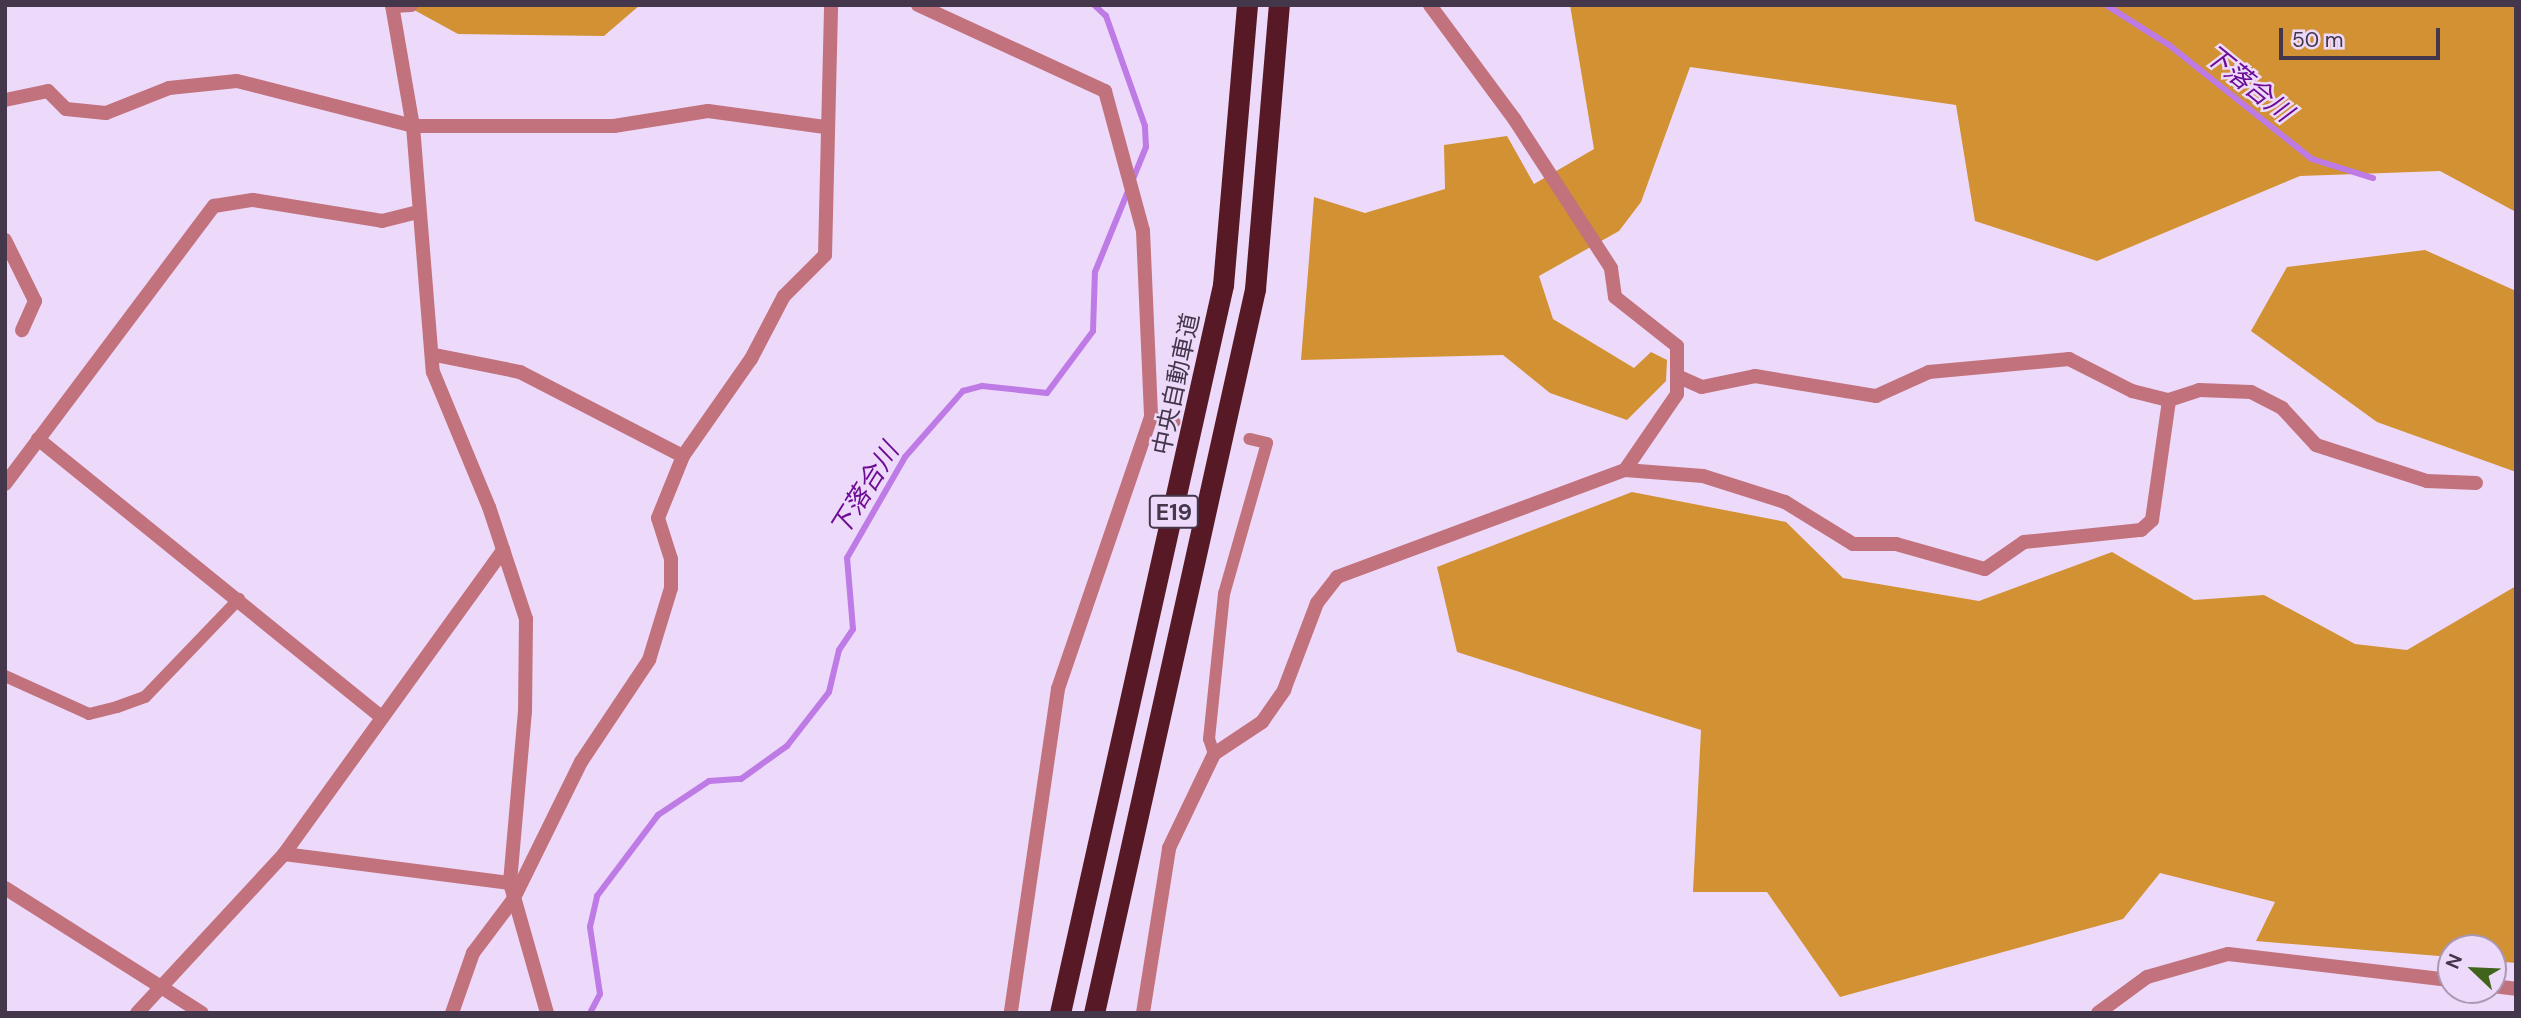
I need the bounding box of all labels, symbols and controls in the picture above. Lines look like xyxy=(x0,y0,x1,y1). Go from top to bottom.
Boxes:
scale bar xyxy=(2283,14,2444,58)
text: 50 m xyxy=(2292,26,2343,54)
water label: 下落合川 xyxy=(2198,39,2298,129)
street label: 中央自動車道 xyxy=(1147,311,1205,457)
water label: 下落合川 xyxy=(824,438,906,542)
road number: E19 xyxy=(1148,492,1200,532)
north arrow xyxy=(2437,934,2507,1004)
text: N xyxy=(2440,950,2468,973)

